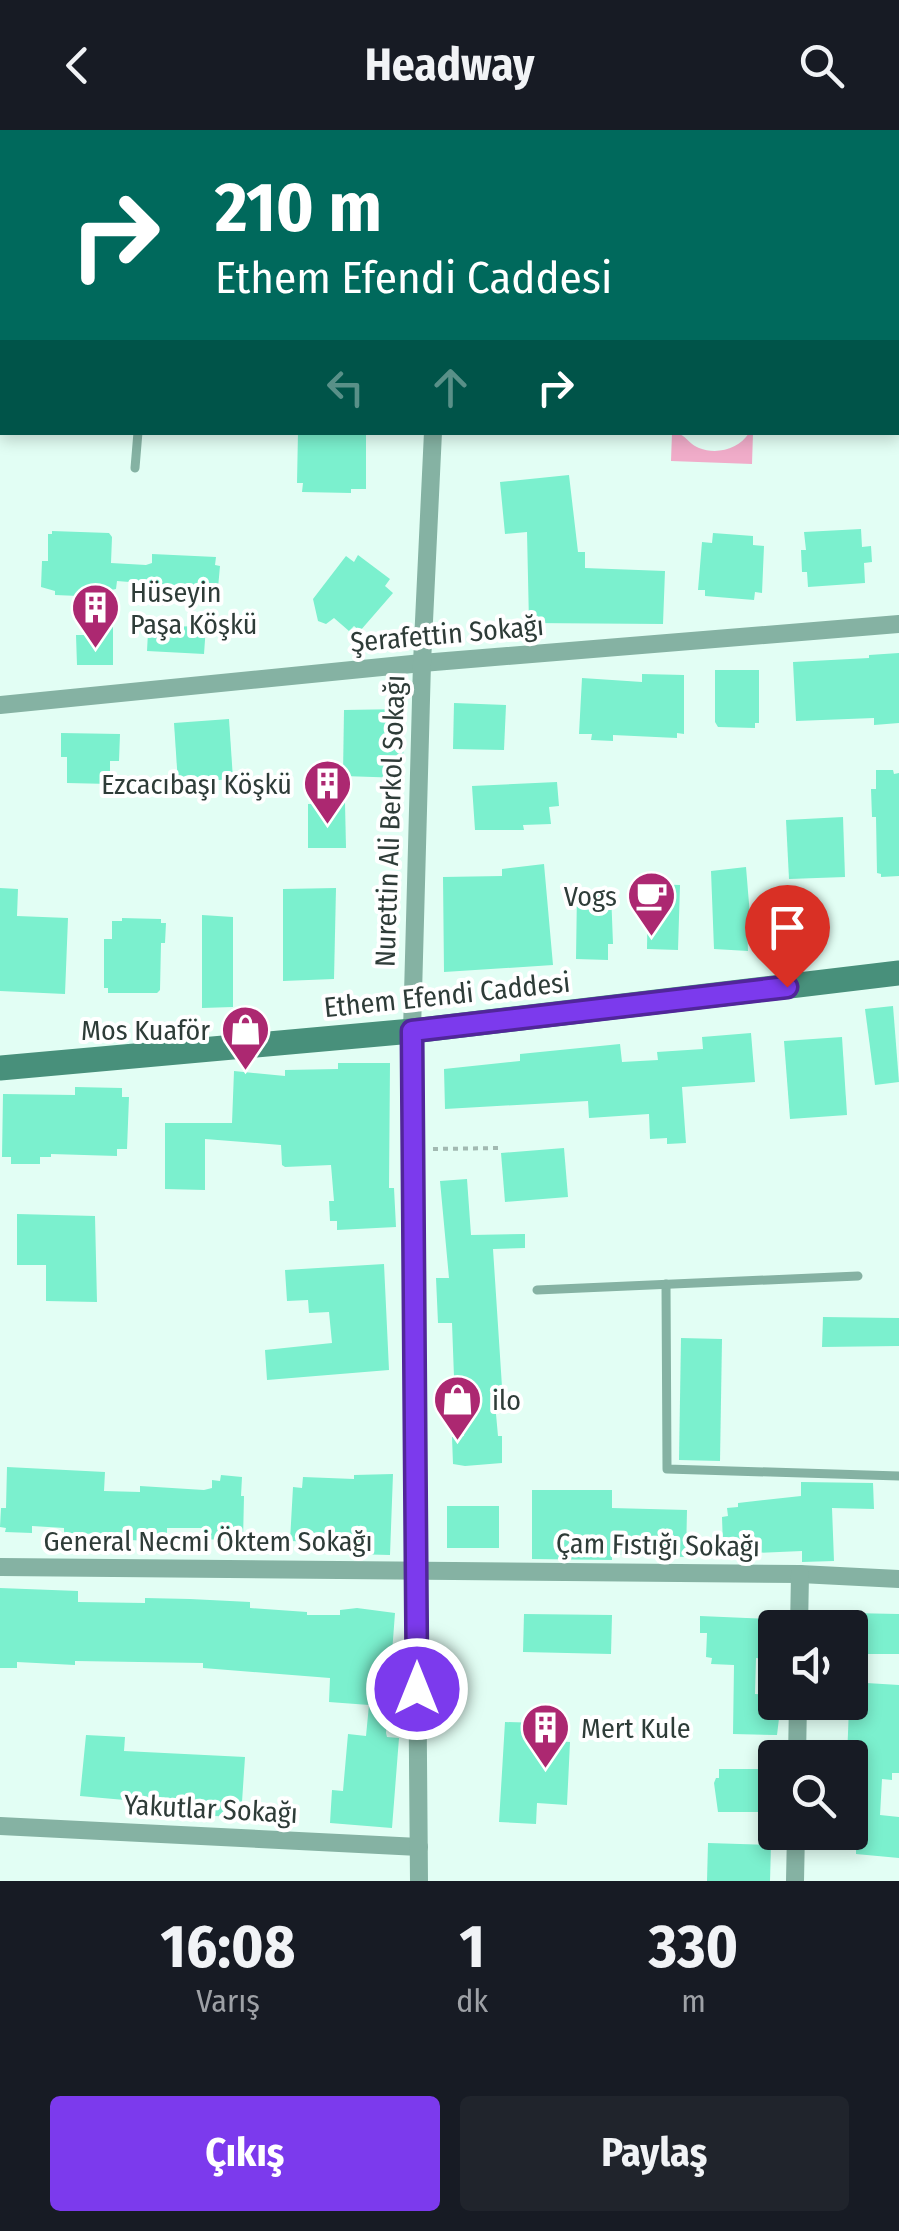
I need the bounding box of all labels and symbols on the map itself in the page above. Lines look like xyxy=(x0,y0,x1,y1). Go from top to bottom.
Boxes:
place label: Hüseyin Paşa Köşkü xyxy=(130,576,257,641)
building icon: Hüseyin Paşa Köşkü xyxy=(69,582,121,650)
street label: Şerafettin Sokağı xyxy=(349,609,545,659)
street label: Nurettin Ali Berkol Sokağı xyxy=(368,674,412,968)
building icon: Ezcacıbaşı Köşkü xyxy=(301,758,353,826)
place label: Ezcacıbaşı Köşkü xyxy=(101,768,292,801)
cafe icon: Vogs xyxy=(626,870,678,938)
place label: Vogs xyxy=(564,880,617,913)
pin xyxy=(745,885,830,988)
street label: Ethem Efendi Caddesi xyxy=(322,966,572,1024)
shop icon: Mos Kuaför xyxy=(219,1004,271,1072)
place label: Mos Kuaför xyxy=(81,1014,210,1047)
shop icon: ilo xyxy=(431,1374,483,1442)
place label: ilo xyxy=(492,1384,521,1417)
street label: General Necmi Öktem Sokağı xyxy=(44,1525,372,1558)
street label: Çam Fıstığı Sokağı xyxy=(556,1527,760,1563)
position arrow xyxy=(365,1637,469,1741)
building icon: Mert Kule xyxy=(520,1702,572,1770)
place label: Mert Kule xyxy=(581,1712,691,1745)
street label: Yakutlar Sokağı xyxy=(123,1788,299,1830)

